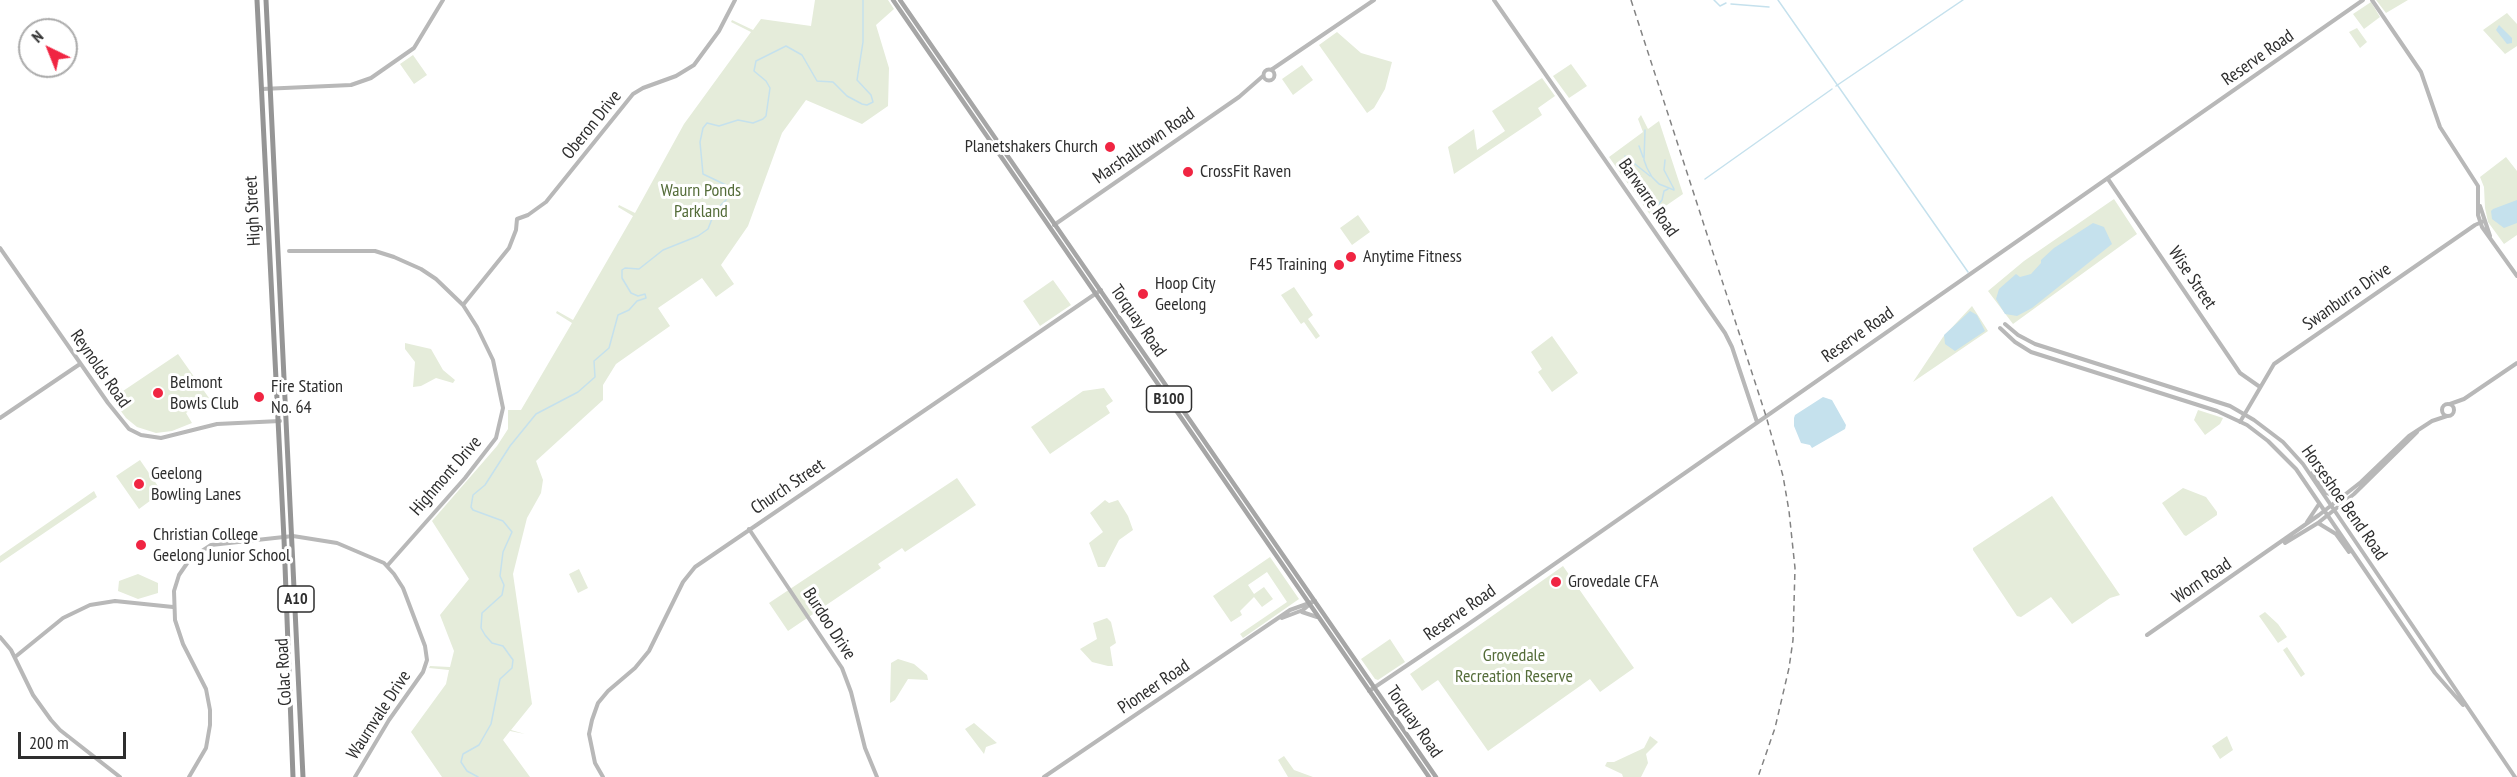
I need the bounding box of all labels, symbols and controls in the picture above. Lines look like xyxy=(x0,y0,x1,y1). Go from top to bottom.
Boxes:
north arrow xyxy=(18,18,78,78)
street label: Reserve Road xyxy=(2218,25,2298,91)
text: N xyxy=(27,26,47,47)
street label: Oberon Drive xyxy=(558,86,626,164)
street label: Marshalltown Road xyxy=(1089,103,1199,189)
place label: Planetshakers Church xyxy=(965,136,1098,158)
marker: Planetshakers Church xyxy=(1103,140,1117,154)
street label: Barwarre Road xyxy=(1613,155,1683,241)
place label: CrossFit Raven xyxy=(1200,161,1291,183)
marker: CrossFit Raven xyxy=(1181,165,1195,179)
street label: High Street xyxy=(240,175,266,247)
park label: Waurn Ponds Parkland xyxy=(661,180,741,222)
street label: Wise Street xyxy=(2163,243,2221,313)
place label: Anytime Fitness xyxy=(1363,246,1462,268)
marker: Anytime Fitness xyxy=(1344,250,1358,264)
place label: F45 Training xyxy=(1250,254,1327,276)
marker: F45 Training xyxy=(1332,258,1346,272)
street label: Swanburra Drive xyxy=(2299,259,2395,335)
place label: Hoop City Geelong xyxy=(1155,273,1216,316)
street label: Torquay Road xyxy=(1105,281,1171,361)
marker: Hoop City Geelong xyxy=(1136,287,1150,301)
street label: Reserve Road xyxy=(1818,302,1898,368)
street label: Reynolds Road xyxy=(65,326,135,412)
place label: Belmont Bowls Club xyxy=(170,372,239,415)
place label: Fire Station No. 64 xyxy=(271,376,343,418)
marker: Belmont Bowls Club xyxy=(151,386,165,400)
road number: B100 xyxy=(1146,386,1192,412)
marker: Fire Station No. 64 xyxy=(252,390,266,404)
street label: Highmont Drive xyxy=(406,432,486,520)
street label: Horseshoe Bend Road xyxy=(2296,441,2392,565)
street label: Church Street xyxy=(747,454,829,520)
place label: Geelong Bowling Lanes xyxy=(151,463,241,506)
marker: Geelong Bowling Lanes xyxy=(132,477,146,491)
place label: Christian College Geelong Junior School xyxy=(153,524,290,566)
marker: Christian College Geelong Junior School xyxy=(134,538,148,552)
street label: Worn Road xyxy=(2168,553,2236,609)
place label: Grovedale CFA xyxy=(1568,571,1658,593)
marker: Grovedale CFA xyxy=(1549,575,1563,589)
street label: Reserve Road xyxy=(1420,580,1500,646)
street label: Burdoo Drive xyxy=(798,584,860,664)
road number: A10 xyxy=(278,586,314,612)
street label: Colac Road xyxy=(271,638,297,706)
park label: Grovedale Recreation Reserve xyxy=(1455,645,1573,688)
street label: Pioneer Road xyxy=(1114,655,1194,719)
street label: Waurnvale Drive xyxy=(342,666,416,764)
street label: Torquay Road xyxy=(1381,682,1447,762)
scale bar xyxy=(21,720,129,758)
text: 200 m xyxy=(29,731,69,754)

